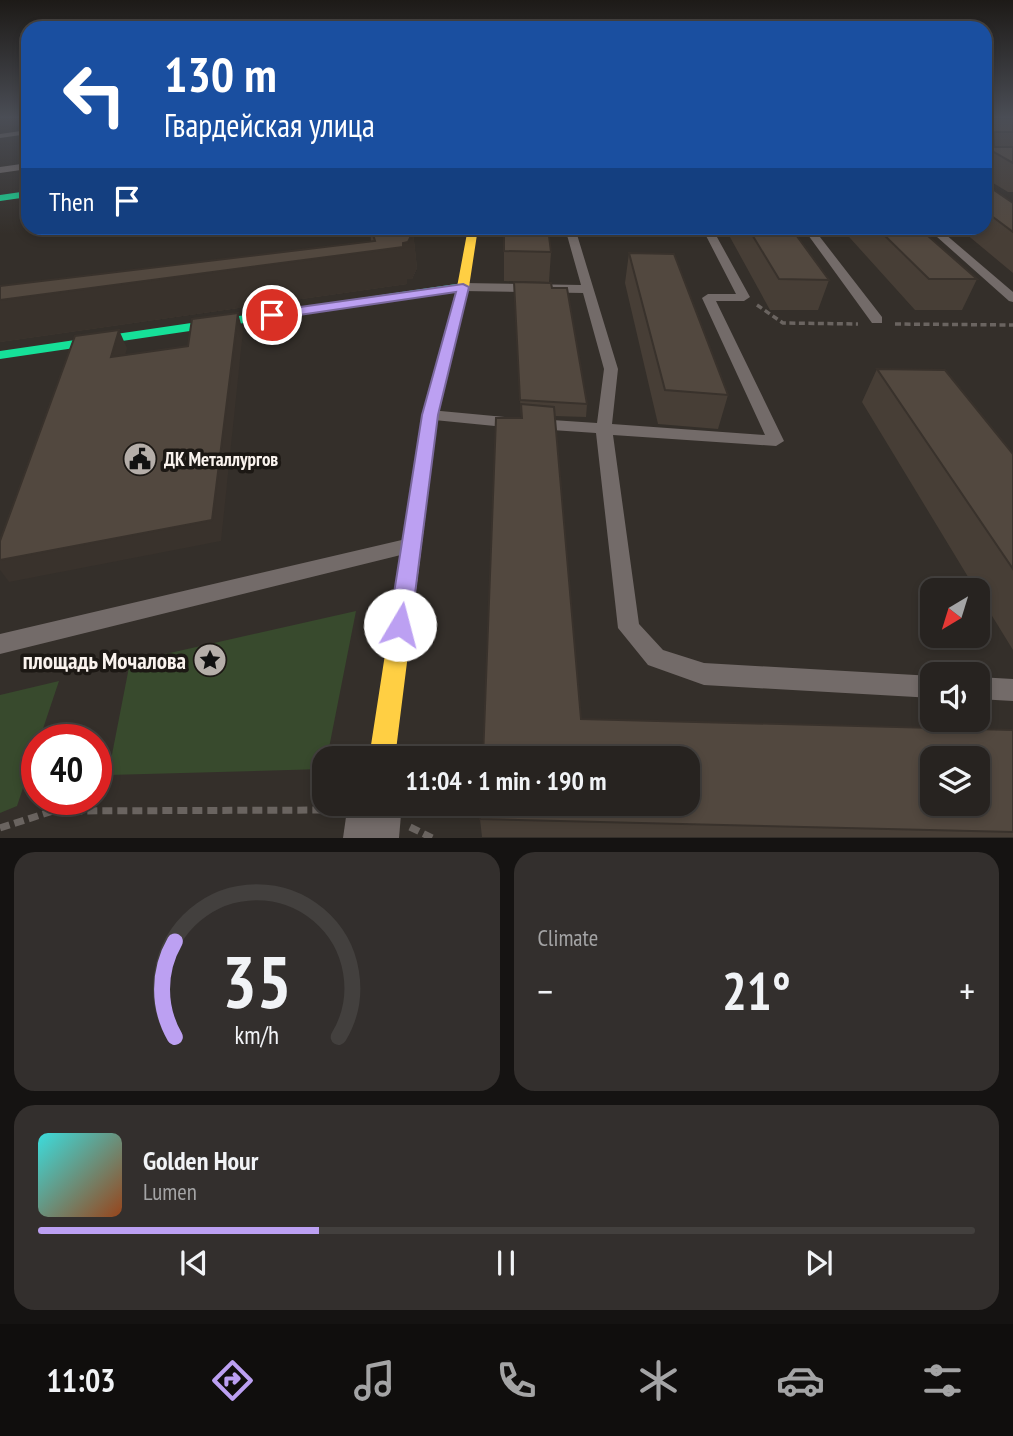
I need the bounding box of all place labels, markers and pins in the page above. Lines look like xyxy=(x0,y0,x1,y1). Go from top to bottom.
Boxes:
pin xyxy=(242,285,302,345)
public building icon: ДК Металлургов xyxy=(121,440,159,478)
place label: ДК Металлургов xyxy=(164,447,278,471)
place icon: площадь Мочалова xyxy=(191,641,229,679)
place label: площадь Мочалова xyxy=(23,646,186,675)

